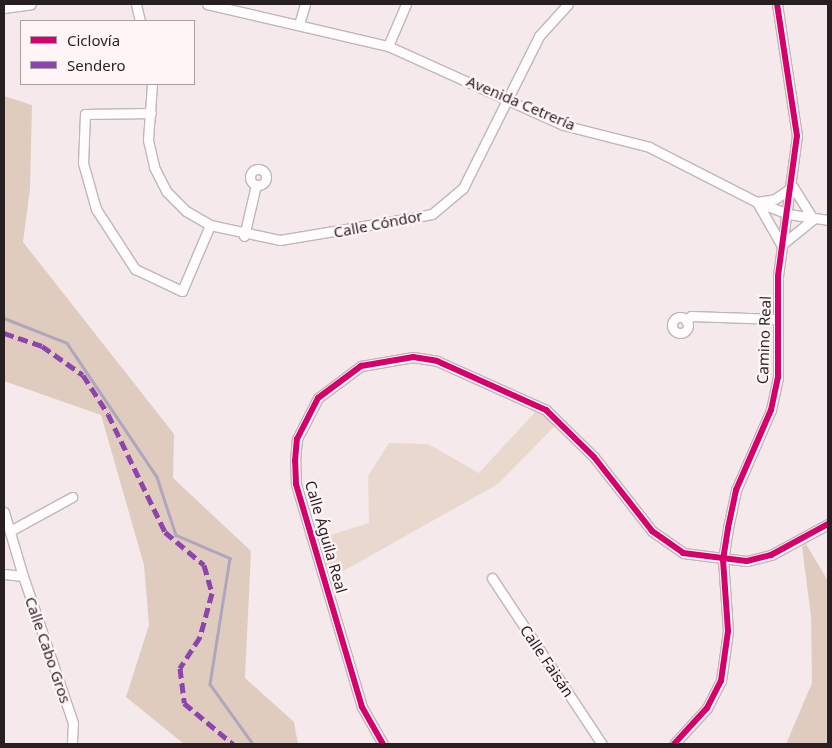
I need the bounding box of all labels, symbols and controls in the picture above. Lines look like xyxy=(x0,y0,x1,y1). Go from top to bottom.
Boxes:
legend xyxy=(20,20,195,85)
text: Ciclovía xyxy=(67,30,120,50)
text: Sendero xyxy=(67,55,126,75)
street label: Avenida Cetrería xyxy=(464,72,578,134)
street label: Calle Cóndor xyxy=(332,207,424,241)
street label: Camino Real xyxy=(753,296,775,384)
street label: Calle Águila Real xyxy=(301,479,351,595)
street label: Calle Cabo Gros xyxy=(21,595,75,705)
street label: Calle Faisán xyxy=(516,622,578,700)

